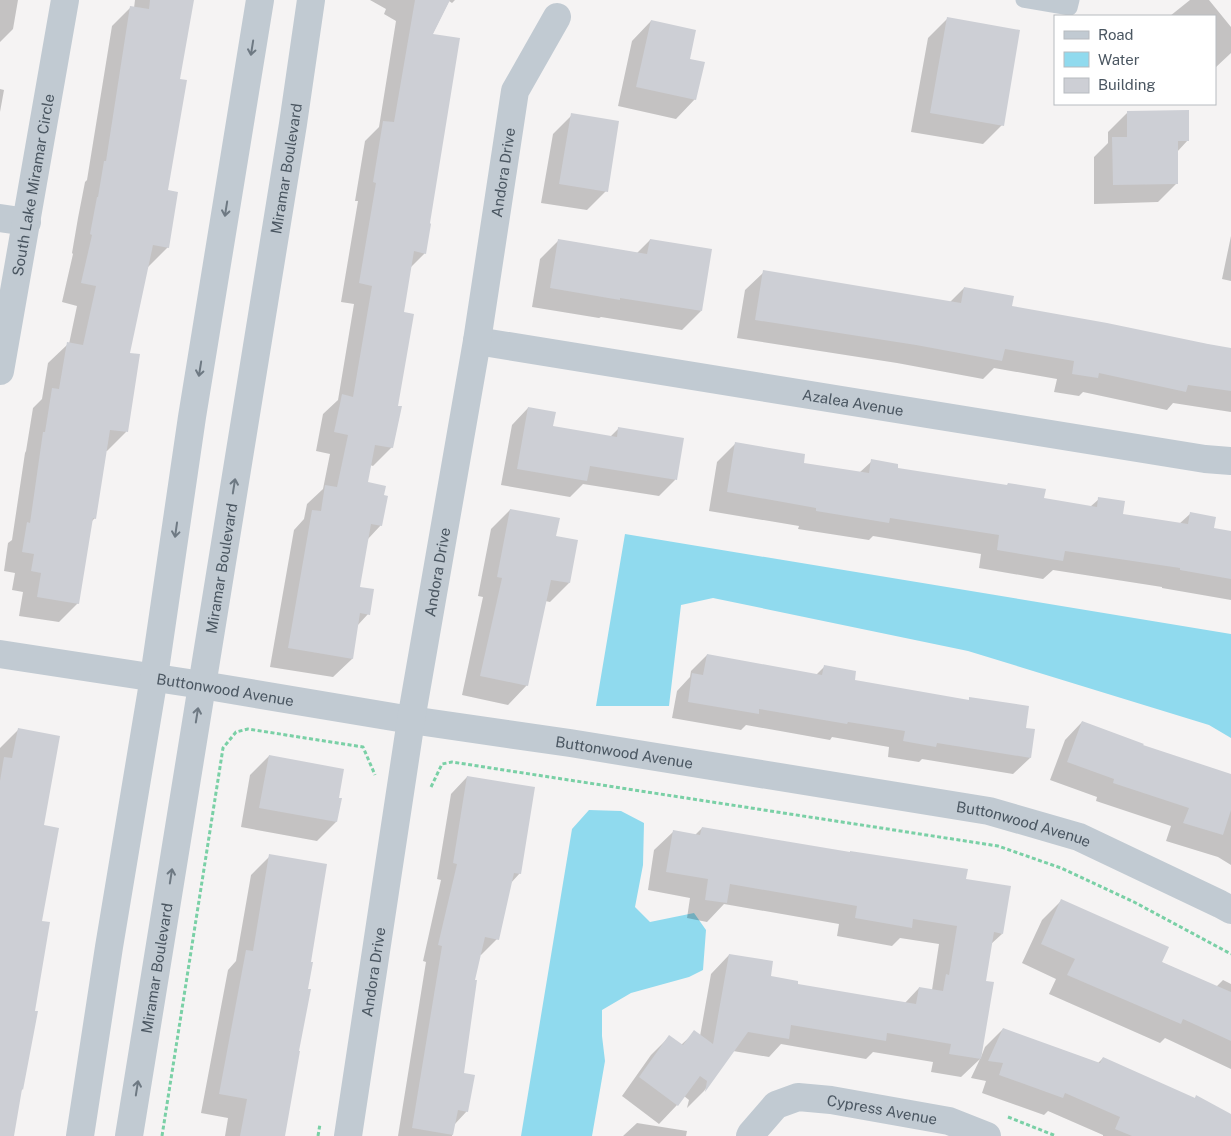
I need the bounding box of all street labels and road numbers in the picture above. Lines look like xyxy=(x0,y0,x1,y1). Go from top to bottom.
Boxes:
street label: South Lake Miramar Circle xyxy=(8,92,57,277)
street label: Miramar Boulevard xyxy=(267,102,304,235)
street label: Andora Drive xyxy=(487,127,518,218)
street label: Azalea Avenue xyxy=(801,385,905,419)
street label: Miramar Boulevard xyxy=(202,502,240,635)
street label: Andora Drive xyxy=(421,526,453,618)
street label: Buttonwood Avenue xyxy=(155,670,295,709)
street label: Buttonwood Avenue xyxy=(554,733,694,771)
street label: Buttonwood Avenue xyxy=(955,797,1094,850)
street label: Miramar Boulevard xyxy=(137,902,175,1035)
street label: Andora Drive xyxy=(358,926,388,1018)
street label: Cypress Avenue xyxy=(826,1091,939,1127)

